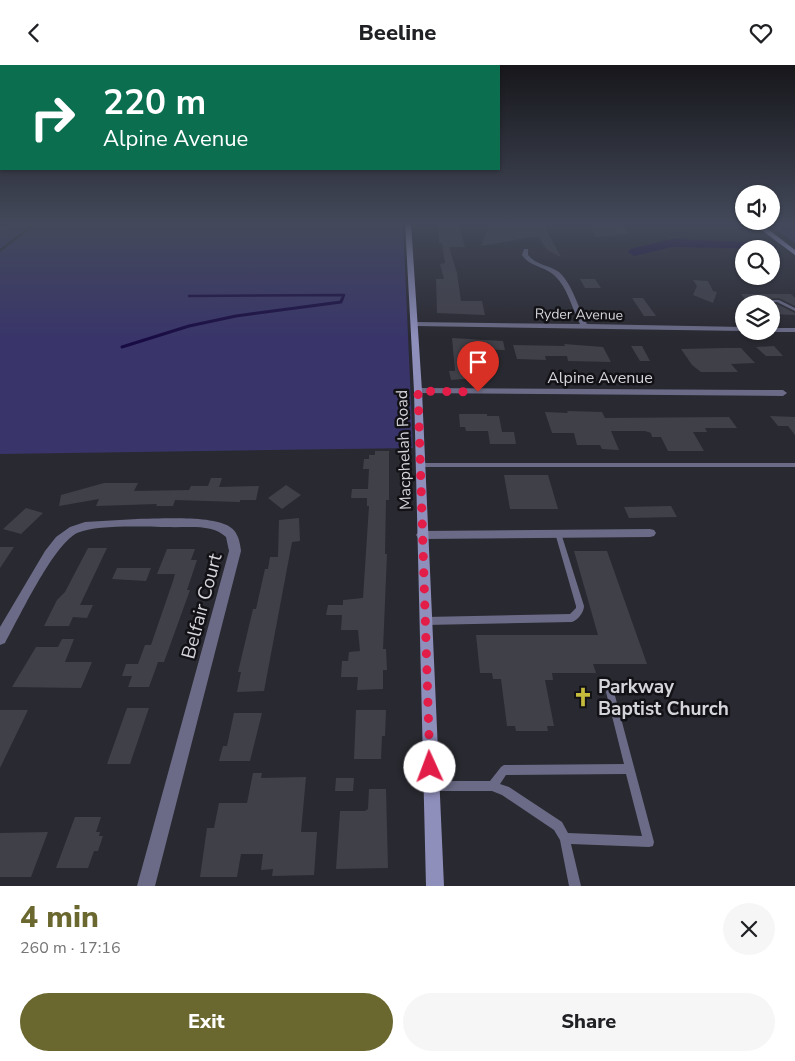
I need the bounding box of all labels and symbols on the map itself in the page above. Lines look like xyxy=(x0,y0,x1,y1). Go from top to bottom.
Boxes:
street label: Ryder Avenue xyxy=(535,304,623,325)
pin xyxy=(457,341,499,392)
street label: Alpine Avenue xyxy=(547,367,653,389)
street label: Macphelah Road xyxy=(391,390,417,510)
street label: Belfair Court xyxy=(175,550,229,662)
place label: Parkway Baptist Church xyxy=(598,674,729,722)
church icon: Parkway Baptist Church xyxy=(572,686,594,708)
position arrow xyxy=(403,740,455,792)

